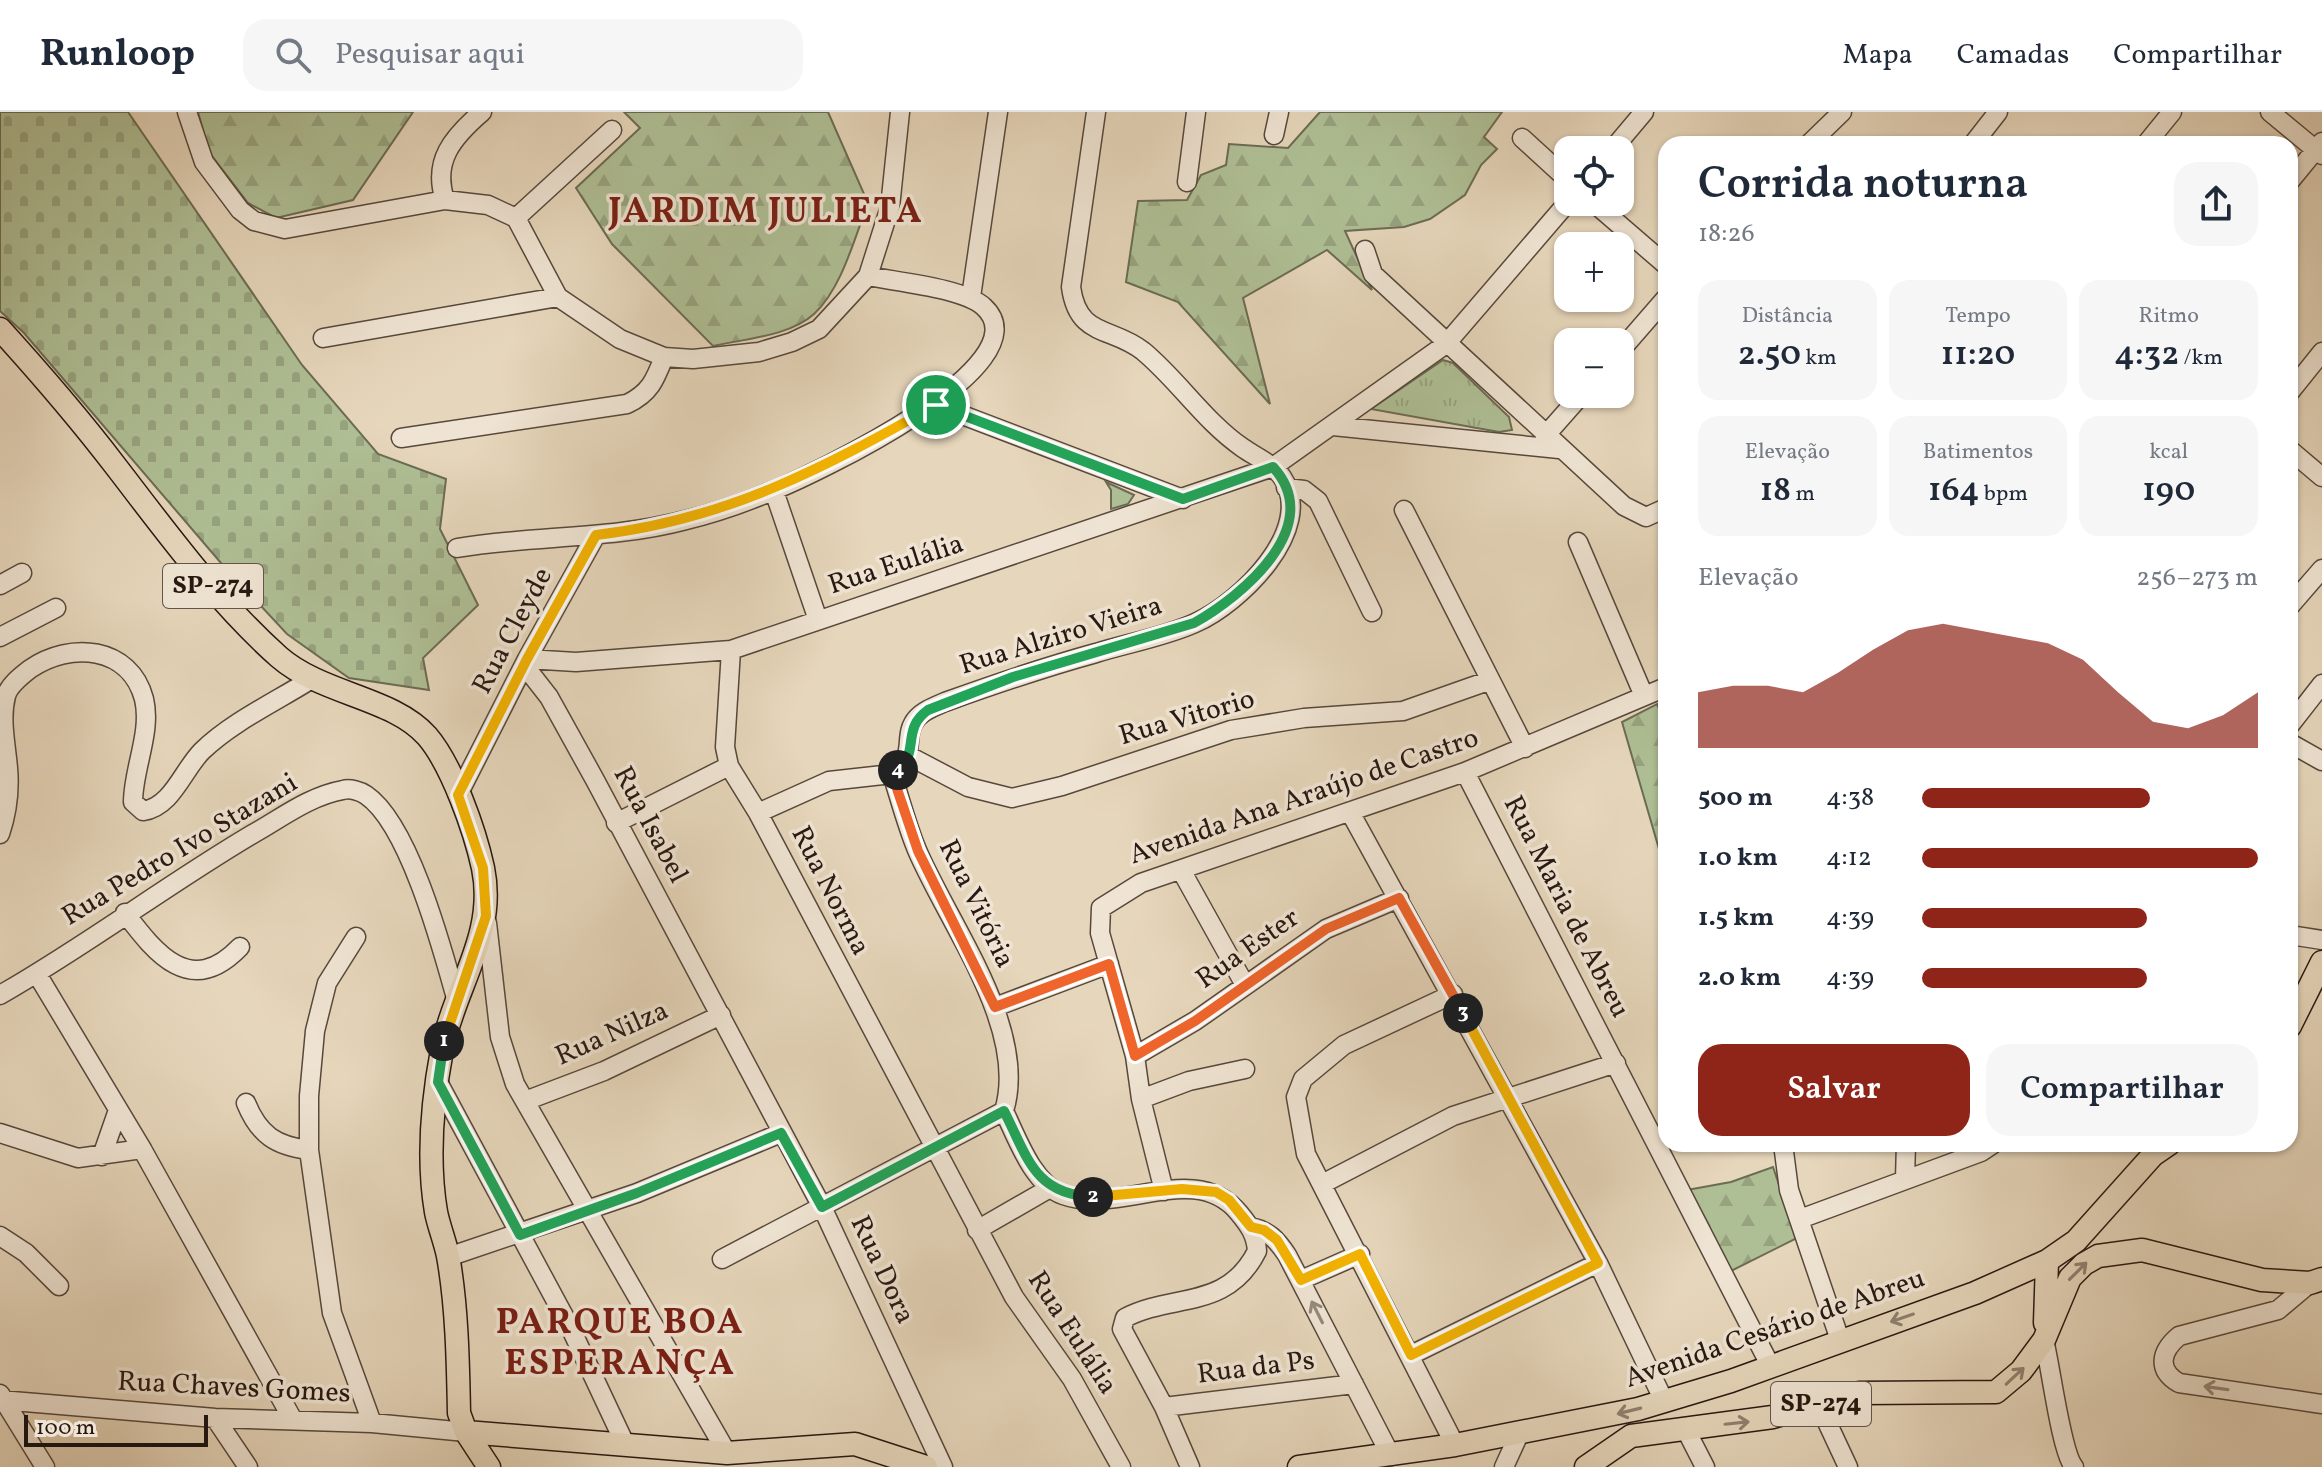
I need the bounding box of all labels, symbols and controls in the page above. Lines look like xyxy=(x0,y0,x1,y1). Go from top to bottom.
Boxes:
search box xyxy=(243,19,803,91)
text: Runloop xyxy=(40,29,195,82)
icon: search xyxy=(271,33,315,77)
text: Pesquisar aqui xyxy=(335,34,525,76)
text: Mapa xyxy=(1843,36,1913,75)
text: Camadas xyxy=(1957,36,2069,75)
text: Compartilhar xyxy=(2113,36,2282,75)
map controls xyxy=(1554,136,1634,408)
button: locate xyxy=(1554,136,1634,216)
text: Corrida noturna xyxy=(1698,155,2028,216)
button: share xyxy=(2174,162,2258,246)
district label: JARDIM JULIETA xyxy=(607,188,924,238)
text: 18:26 xyxy=(1698,216,1755,252)
button: + xyxy=(1554,232,1634,312)
text: Distância xyxy=(1742,301,1833,332)
text: Tempo xyxy=(1945,301,2011,332)
text: Ritmo xyxy=(2138,301,2199,332)
button: − xyxy=(1554,328,1634,408)
text: 2.50 xyxy=(1738,332,1801,379)
text: 11:20 xyxy=(1941,332,2015,379)
text: 4:32 xyxy=(2114,332,2179,379)
text: km xyxy=(1801,343,1837,374)
text: /km xyxy=(2179,343,2223,374)
pin xyxy=(902,371,970,439)
icon: arrive xyxy=(914,383,958,427)
text: Elevação xyxy=(1745,437,1830,468)
text: Batimentos xyxy=(1923,437,2033,468)
text: kcal xyxy=(2149,437,2188,468)
text: 18 xyxy=(1760,468,1791,515)
text: 164 xyxy=(1928,468,1979,515)
text: 190 xyxy=(2142,468,2195,515)
text: m xyxy=(1791,479,1815,510)
text: bpm xyxy=(1979,479,2028,510)
street label: Rua Eulália xyxy=(823,525,969,605)
text: Elevação xyxy=(1698,560,1799,596)
text: 256–273 m xyxy=(2136,560,2258,596)
street label: Rua Cleyde xyxy=(463,561,563,701)
road number: SP-274 xyxy=(163,564,263,608)
street label: Rua Alziro Vieira xyxy=(955,587,1167,685)
street label: Rua Vitorio xyxy=(1115,680,1259,756)
street label: Avenida Ana Araújo de Castro xyxy=(1124,719,1484,875)
pin: 4 xyxy=(878,750,918,790)
text: 4 xyxy=(891,754,905,785)
street label: Rua Isabel xyxy=(603,760,697,890)
street label: Rua Pedro Ivo Stazani xyxy=(55,764,305,936)
text: 500 m xyxy=(1698,780,1773,816)
text: 4:38 xyxy=(1826,780,1874,816)
street label: Rua Maria de Abreu xyxy=(1493,789,1639,1025)
street label: Rua Norma xyxy=(781,819,879,963)
street label: Rua Vitória xyxy=(928,833,1024,975)
text: 1.0 km xyxy=(1698,840,1778,876)
text: 4:12 xyxy=(1826,840,1872,876)
street label: Rua Ester xyxy=(1189,899,1308,999)
text: 1.5 km xyxy=(1698,900,1774,936)
text: 4:39 xyxy=(1826,900,1874,936)
text: 2.0 km xyxy=(1698,960,1781,996)
text: 4:39 xyxy=(1826,960,1874,996)
street label: Rua Nilza xyxy=(549,992,675,1076)
pin: 3 xyxy=(1443,993,1483,1033)
text: 3 xyxy=(1457,997,1469,1028)
pin: 1 xyxy=(424,1021,464,1061)
text: 1 xyxy=(440,1025,448,1056)
button: Salvar xyxy=(1698,1044,1970,1136)
button: Compartilhar xyxy=(1986,1044,2258,1136)
pin: 2 xyxy=(1073,1177,1113,1217)
text: 2 xyxy=(1087,1181,1099,1212)
street label: Rua Dora xyxy=(840,1209,924,1331)
street label: Avenida Cesário de Abreu xyxy=(1620,1259,1930,1399)
one-way arrow xyxy=(2068,1262,2087,1281)
street label: Rua Eulália xyxy=(1017,1264,1127,1402)
district label: PARQUE BOA ESPERANÇA xyxy=(496,1299,744,1390)
one-way arrow xyxy=(1309,1300,1324,1324)
one-way arrow xyxy=(1889,1312,1914,1327)
street label: Rua da Ps xyxy=(1195,1341,1317,1395)
street label: Rua Chaves Gomes xyxy=(116,1362,352,1414)
one-way arrow xyxy=(2004,1367,2024,1385)
one-way arrow xyxy=(2204,1380,2229,1395)
road number: SP-274 xyxy=(1771,1382,1871,1426)
one-way arrow xyxy=(1617,1404,1643,1419)
scale bar xyxy=(24,1411,208,1447)
text: 100 m xyxy=(36,1413,95,1444)
one-way arrow xyxy=(1723,1415,1750,1430)

